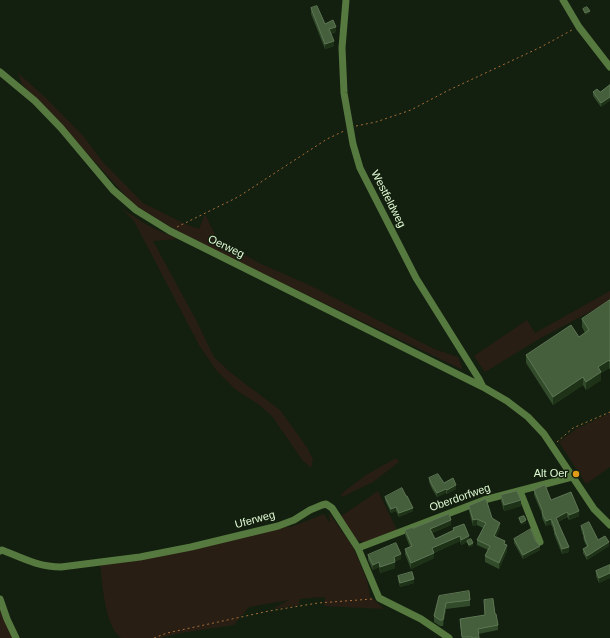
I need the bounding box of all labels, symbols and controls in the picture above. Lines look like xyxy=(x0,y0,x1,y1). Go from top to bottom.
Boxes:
street label: Westfeldweg xyxy=(368,168,408,230)
street label: Oerweg xyxy=(206,233,246,261)
place label: Alt Oer xyxy=(534,467,568,481)
marker: Alt Oer xyxy=(571,469,581,479)
street label: Oberdorfweg xyxy=(428,481,492,515)
street label: Uferweg xyxy=(234,508,276,532)

